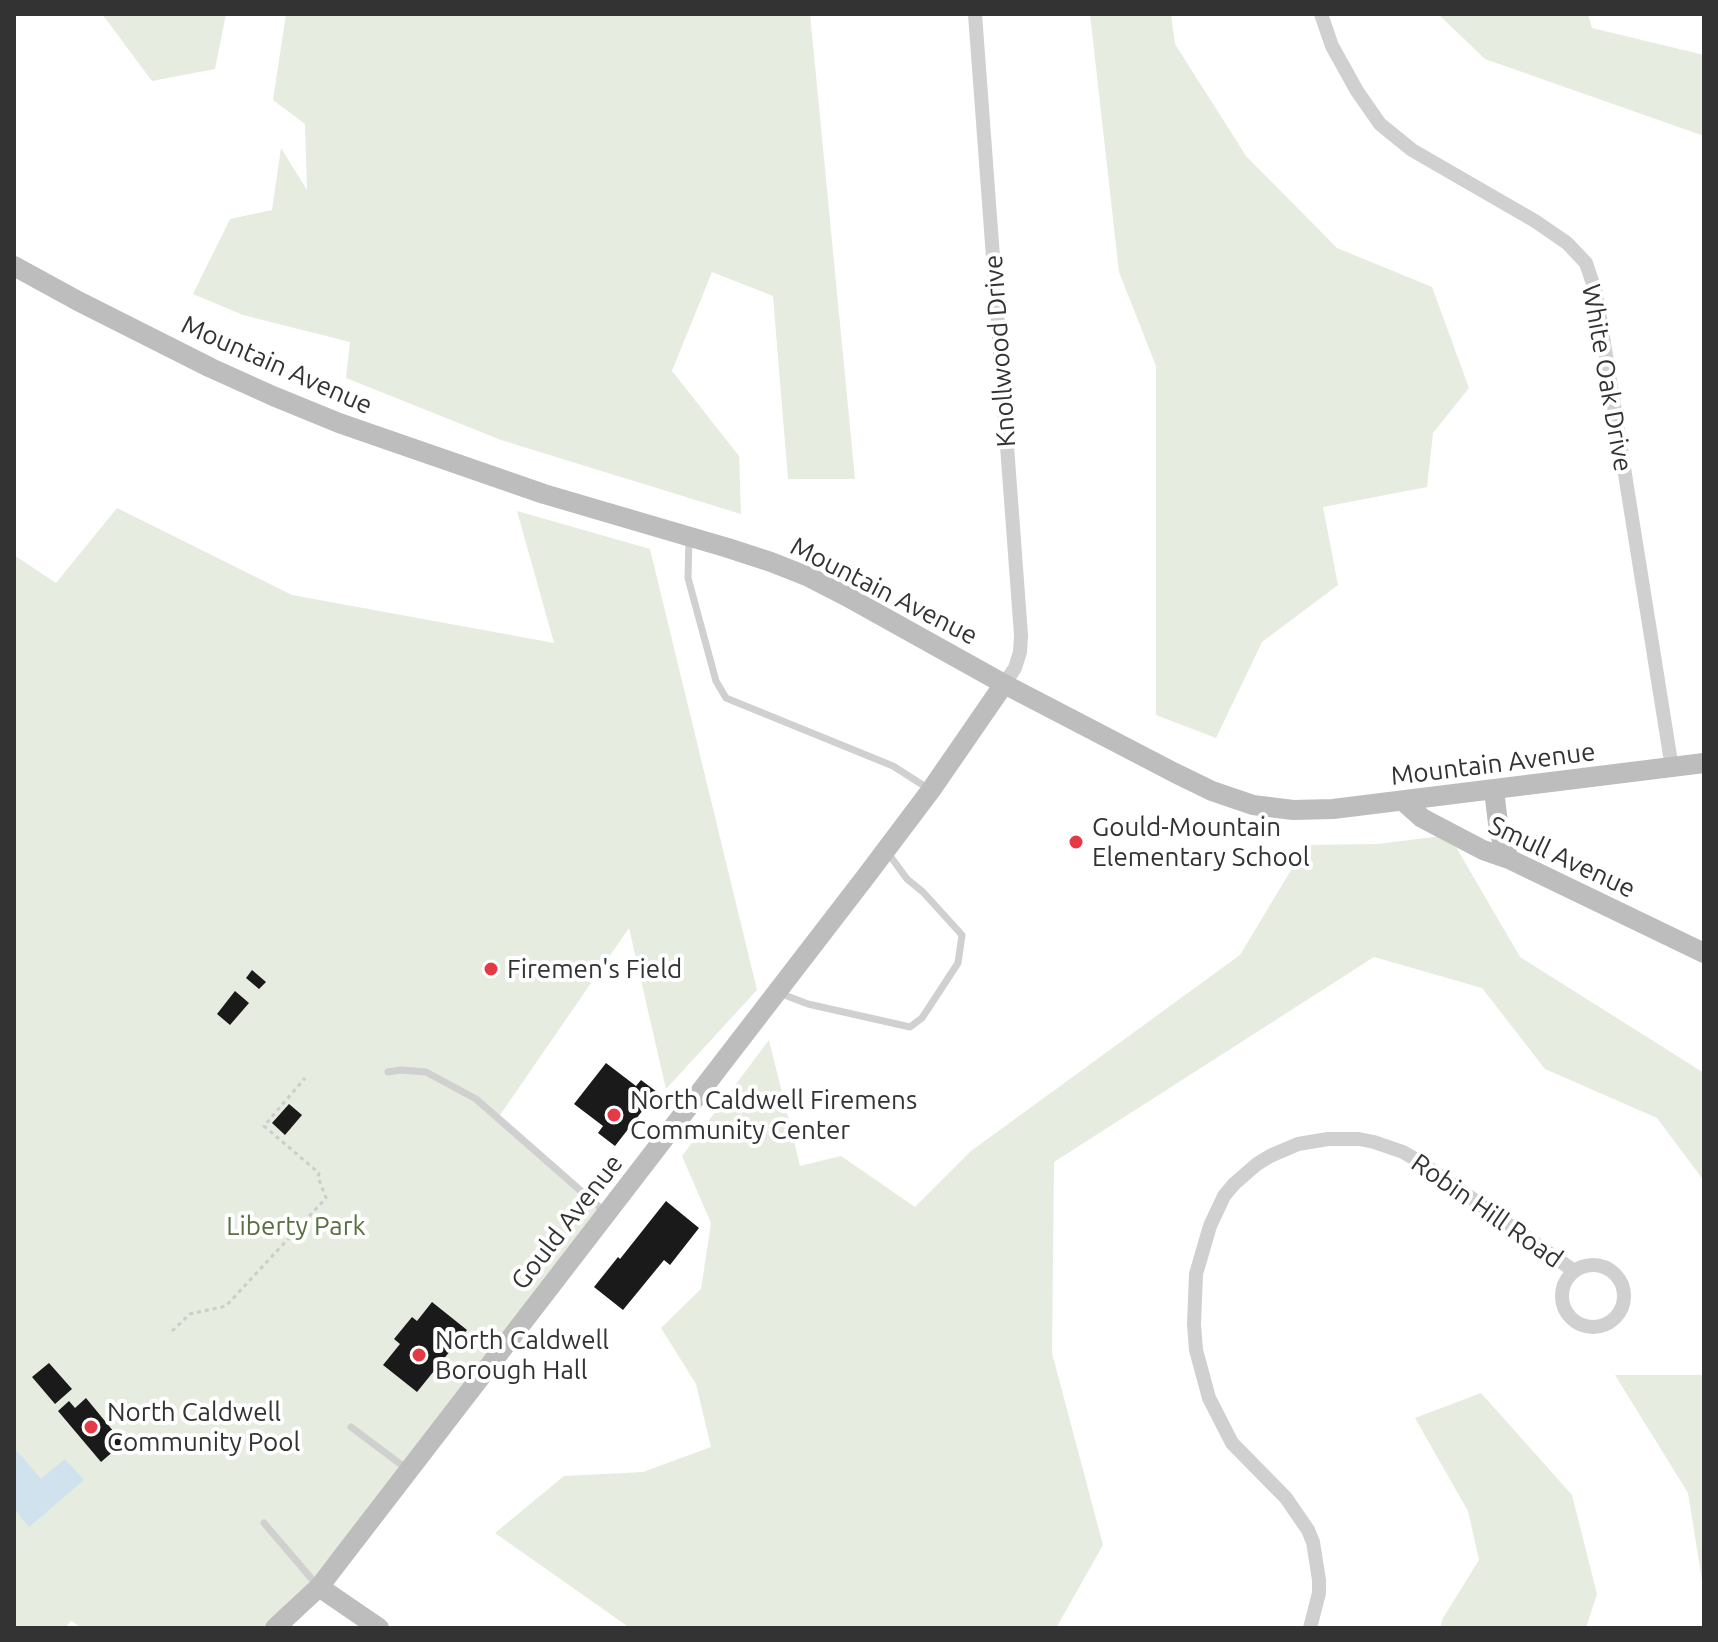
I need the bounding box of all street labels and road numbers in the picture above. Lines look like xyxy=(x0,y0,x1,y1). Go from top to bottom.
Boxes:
street label: Knollwood Drive xyxy=(978,254,1022,448)
street label: White Oak Drive xyxy=(1575,282,1639,474)
street label: Mountain Avenue xyxy=(177,309,377,421)
street label: Mountain Avenue xyxy=(785,530,983,652)
street label: Mountain Avenue xyxy=(1389,736,1597,792)
street label: Smull Avenue xyxy=(1484,809,1640,905)
street label: Robin Hill Road xyxy=(1405,1147,1569,1275)
street label: Gould Avenue xyxy=(505,1148,629,1296)

